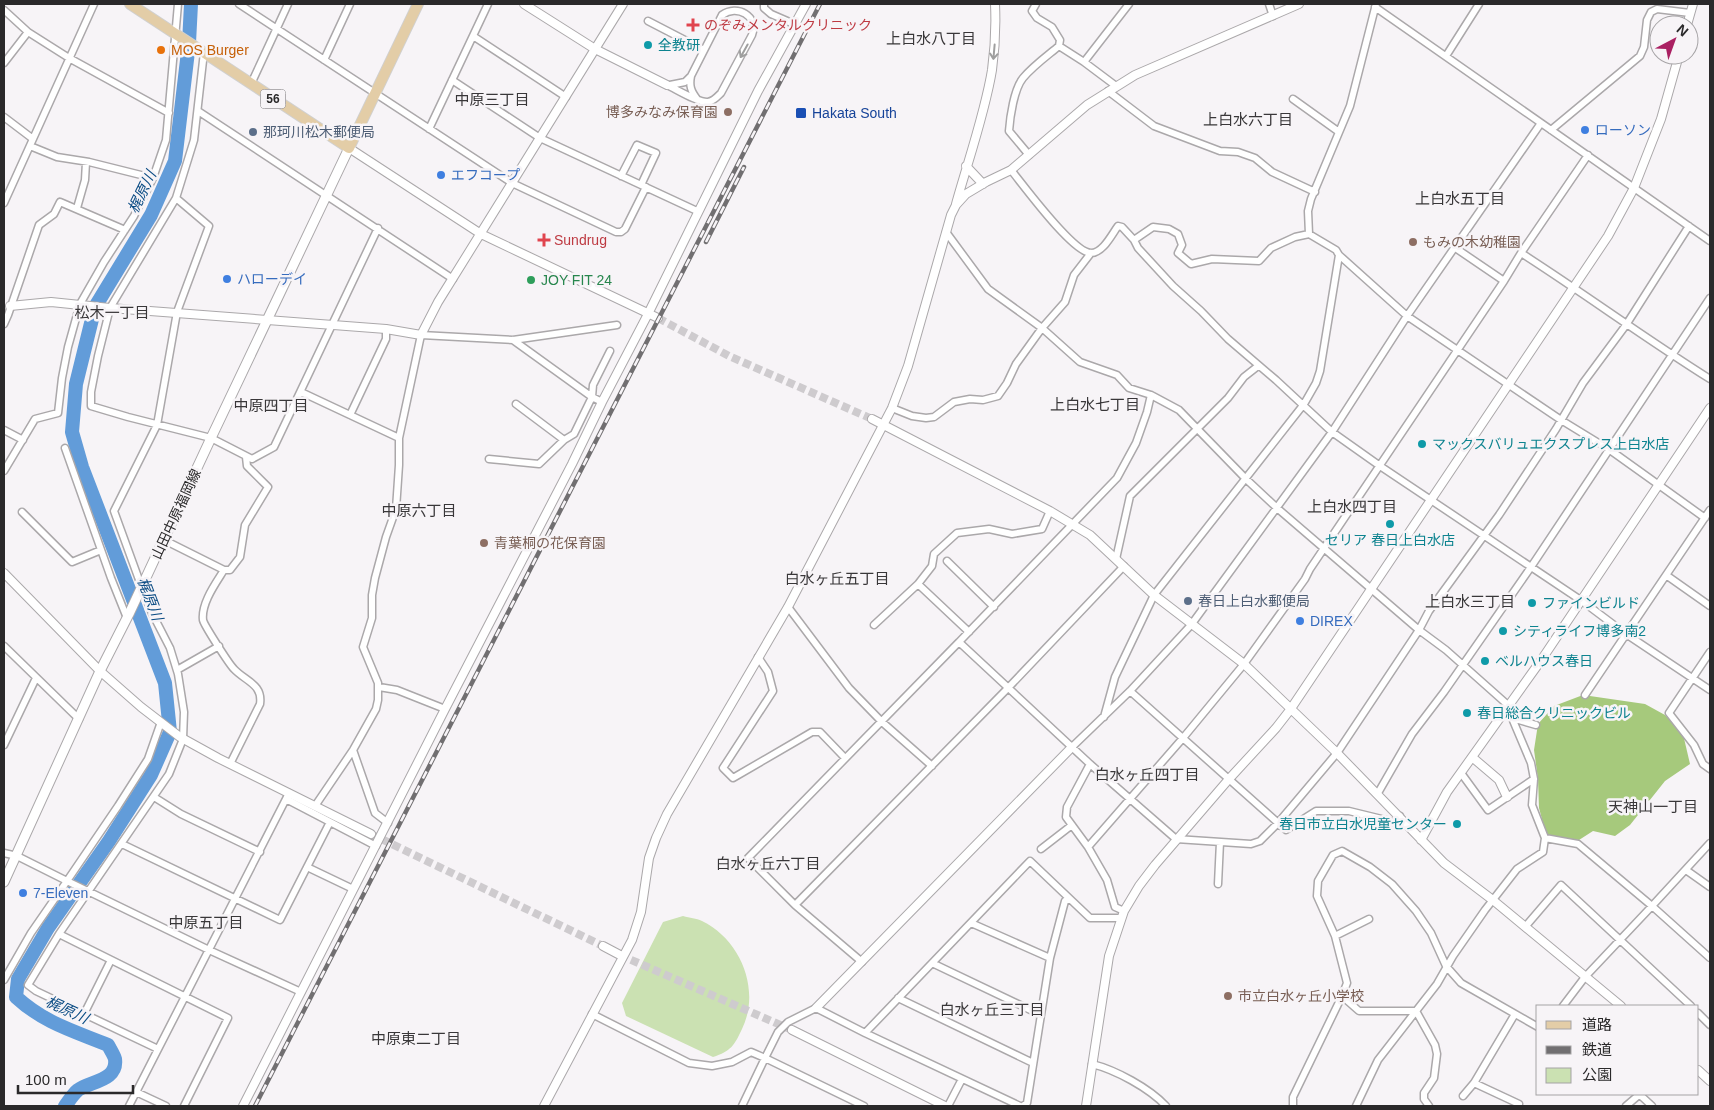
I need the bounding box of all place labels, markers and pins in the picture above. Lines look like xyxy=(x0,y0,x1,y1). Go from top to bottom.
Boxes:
place label: のぞみメンタルクリニック xyxy=(704,17,872,33)
marker: のぞみメンタルクリニック xyxy=(686,18,700,32)
place label: 全教研 xyxy=(658,37,700,53)
marker: 全教研 xyxy=(642,39,654,51)
place label: MOS Burger xyxy=(171,42,249,58)
marker: MOS Burger xyxy=(155,44,167,56)
place label: 博多みなみ保育園 xyxy=(606,104,718,120)
place label: Hakata South xyxy=(812,105,897,121)
marker: 博多みなみ保育園 xyxy=(722,106,734,118)
marker: Hakata South xyxy=(794,106,808,120)
place label: ローソン xyxy=(1595,122,1651,138)
place label: 那珂川松木郵便局 xyxy=(263,124,375,140)
marker: ローソン xyxy=(1579,124,1591,136)
marker: 那珂川松木郵便局 xyxy=(247,126,259,138)
place label: エフコープ xyxy=(451,167,520,183)
marker: エフコープ xyxy=(435,169,447,181)
place label: Sundrug xyxy=(554,232,607,248)
marker: Sundrug xyxy=(538,234,550,246)
place label: もみの木幼稚園 xyxy=(1423,234,1521,250)
marker: もみの木幼稚園 xyxy=(1407,236,1419,248)
place label: ハローデイ xyxy=(237,271,307,287)
place label: JOY FIT 24 xyxy=(541,272,612,288)
marker: ハローデイ xyxy=(221,273,233,285)
marker: JOY FIT 24 xyxy=(525,274,537,286)
place label: マックスバリュエクスプレス上白水店 xyxy=(1432,436,1669,452)
marker: マックスバリュエクスプレス上白水店 xyxy=(1416,438,1428,450)
marker: セリア 春日上白水店 xyxy=(1384,518,1396,530)
place label: セリア 春日上白水店 xyxy=(1325,532,1455,548)
place label: 青葉桐の花保育園 xyxy=(494,535,606,551)
marker: 青葉桐の花保育園 xyxy=(478,537,490,549)
place label: 春日上白水郵便局 xyxy=(1198,593,1310,609)
marker: 春日上白水郵便局 xyxy=(1182,595,1194,607)
place label: ファインビルド xyxy=(1542,595,1640,611)
marker: ファインビルド xyxy=(1526,597,1538,609)
place label: DIREX xyxy=(1310,613,1353,629)
marker: DIREX xyxy=(1294,615,1306,627)
place label: シティライフ博多南2 xyxy=(1513,623,1646,639)
marker: シティライフ博多南2 xyxy=(1497,625,1509,637)
place label: ベルハウス春日 xyxy=(1495,653,1593,669)
marker: ベルハウス春日 xyxy=(1479,655,1491,667)
place label: 春日総合クリニックビル xyxy=(1477,705,1631,721)
marker: 春日総合クリニックビル xyxy=(1461,707,1473,719)
place label: 春日市立白水児童センター xyxy=(1279,816,1447,832)
marker: 春日市立白水児童センター xyxy=(1451,818,1463,830)
place label: 7-Eleven xyxy=(33,885,88,901)
marker: 7-Eleven xyxy=(17,887,29,899)
place label: 市立白水ヶ丘小学校 xyxy=(1238,988,1364,1004)
marker: 市立白水ヶ丘小学校 xyxy=(1222,990,1234,1002)

